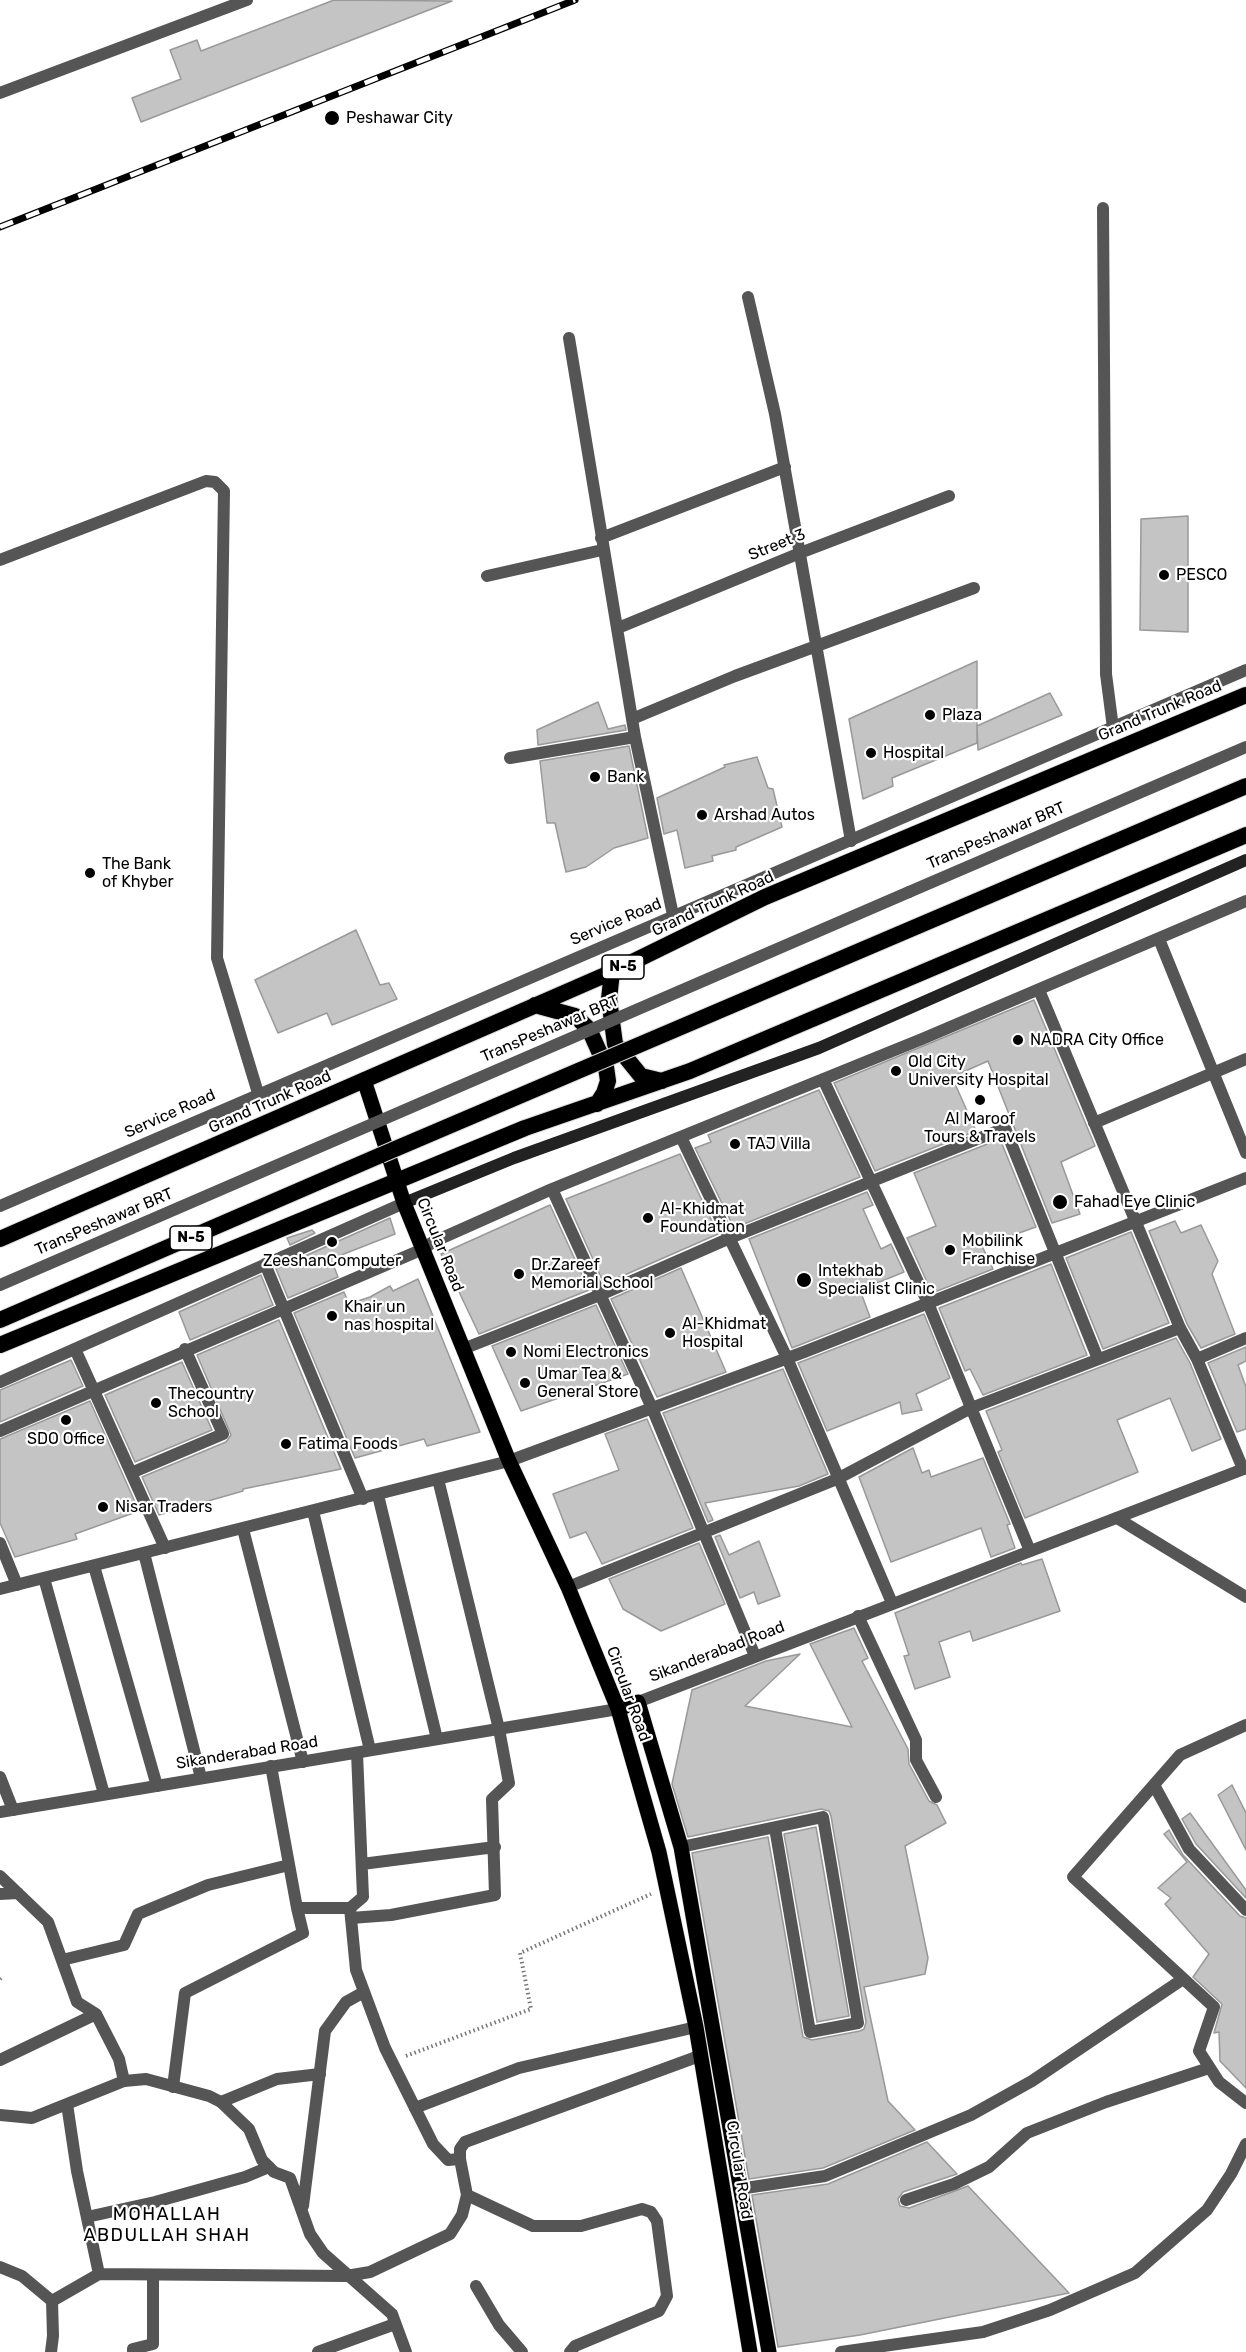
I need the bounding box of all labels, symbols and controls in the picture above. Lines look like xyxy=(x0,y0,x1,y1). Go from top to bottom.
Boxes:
place label: Peshawar City xyxy=(346,108,453,128)
marker: Peshawar City xyxy=(323,109,341,127)
street label: Street 3 xyxy=(746,525,808,565)
place label: PESCO xyxy=(1176,565,1227,585)
marker: PESCO xyxy=(1157,568,1171,582)
street label: Grand Trunk Road xyxy=(1095,676,1225,746)
place label: Plaza xyxy=(942,705,982,725)
marker: Plaza xyxy=(923,708,937,722)
place label: Hospital xyxy=(883,743,944,763)
marker: Hospital xyxy=(864,746,878,760)
place label: Bank xyxy=(607,767,644,787)
marker: Bank xyxy=(588,770,602,784)
street label: TransPeshawar BRT xyxy=(924,798,1068,874)
place label: Arshad Autos xyxy=(714,805,815,825)
marker: Arshad Autos xyxy=(695,808,709,822)
place label: The Bank of Khyber xyxy=(102,854,174,892)
marker: The Bank of Khyber xyxy=(83,866,97,880)
street label: Grand Trunk Road xyxy=(649,867,777,941)
street label: Service Road xyxy=(567,894,665,950)
road number: N-5 xyxy=(602,955,644,979)
street label: TransPeshawar BRT xyxy=(478,991,622,1067)
place label: NADRA City Office xyxy=(1030,1030,1164,1050)
marker: NADRA City Office xyxy=(1011,1033,1025,1047)
place label: Old City University Hospital xyxy=(908,1052,1049,1090)
marker: Old City University Hospital xyxy=(889,1064,903,1078)
street label: Grand Trunk Road xyxy=(206,1066,334,1138)
street label: Service Road xyxy=(122,1085,218,1143)
marker: Al Maroof Tours & Travels xyxy=(973,1093,987,1107)
place label: Al Maroof Tours & Travels xyxy=(924,1109,1036,1147)
place label: TAJ Villa xyxy=(747,1134,811,1154)
marker: TAJ Villa xyxy=(728,1137,742,1151)
street label: TransPeshawar BRT xyxy=(32,1184,176,1260)
place label: Fahad Eye Clinic xyxy=(1074,1192,1195,1212)
marker: Fahad Eye Clinic xyxy=(1051,1193,1069,1211)
street label: Circular Road xyxy=(412,1195,468,1295)
place label: Al-Khidmat Foundation xyxy=(660,1199,745,1237)
marker: Al-Khidmat Foundation xyxy=(641,1211,655,1225)
road number: N-5 xyxy=(170,1226,212,1250)
place label: Mobilink Franchise xyxy=(962,1231,1035,1269)
marker: ZeeshanComputer xyxy=(325,1235,339,1249)
marker: Mobilink Franchise xyxy=(943,1243,957,1257)
place label: ZeeshanComputer xyxy=(263,1251,401,1271)
place label: Dr.Zareef Memorial School xyxy=(531,1255,653,1293)
place label: Intekhab Specialist Clinic xyxy=(818,1261,935,1299)
marker: Dr.Zareef Memorial School xyxy=(512,1267,526,1281)
marker: Intekhab Specialist Clinic xyxy=(795,1271,813,1289)
place label: Khair un nas hospital xyxy=(344,1297,434,1335)
marker: Khair un nas hospital xyxy=(325,1309,339,1323)
place label: Al-Khidmat Hospital xyxy=(682,1314,766,1352)
marker: Al-Khidmat Hospital xyxy=(663,1326,677,1340)
place label: Nomi Electronics xyxy=(523,1342,649,1362)
marker: Nomi Electronics xyxy=(504,1345,518,1359)
place label: Umar Tea & General Store xyxy=(537,1364,638,1402)
marker: Umar Tea & General Store xyxy=(518,1376,532,1390)
place label: Thecountry School xyxy=(168,1384,254,1422)
marker: Thecountry School xyxy=(149,1396,163,1410)
marker: SDO Office xyxy=(59,1413,73,1427)
place label: SDO Office xyxy=(27,1429,105,1449)
place label: Fatima Foods xyxy=(298,1434,398,1454)
marker: Fatima Foods xyxy=(279,1437,293,1451)
place label: Nisar Traders xyxy=(115,1497,212,1517)
marker: Nisar Traders xyxy=(96,1500,110,1514)
street label: Sikanderabad Road xyxy=(647,1617,787,1687)
street label: Circular Road xyxy=(602,1644,654,1744)
street label: Sikanderabad Road xyxy=(175,1732,319,1774)
street label: Circular Road xyxy=(722,2119,756,2221)
district label: MOHALLAH ABDULLAH SHAH xyxy=(83,2204,251,2246)

